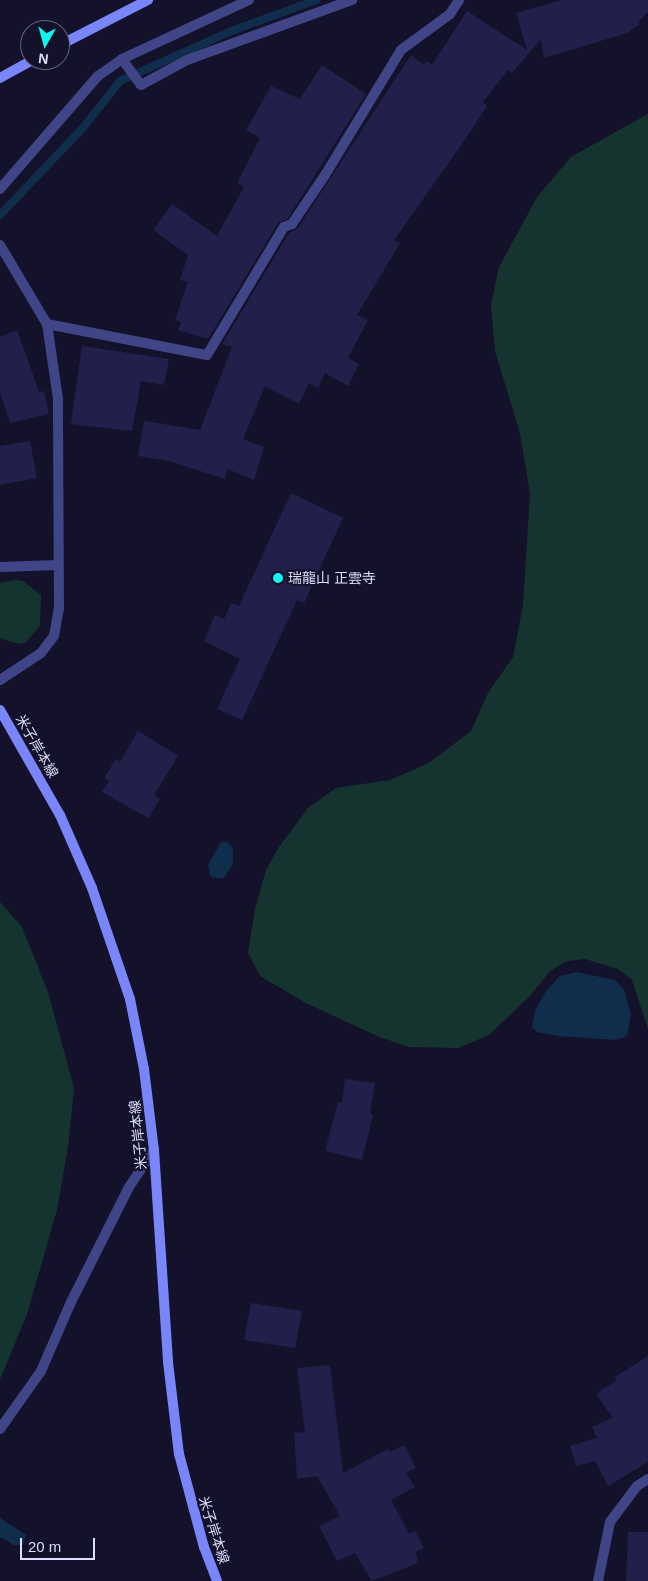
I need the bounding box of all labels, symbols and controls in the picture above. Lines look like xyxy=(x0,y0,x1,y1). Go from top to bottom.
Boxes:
north arrow xyxy=(20,20,70,70)
text: N xyxy=(37,50,49,67)
place label: 瑞龍山 正雲寺 xyxy=(288,570,376,586)
marker: 瑞龍山 正雲寺 xyxy=(272,572,284,584)
street label: 米子岸本線 xyxy=(12,711,62,781)
street label: 米子岸本線 xyxy=(126,1099,150,1171)
street label: 米子岸本線 xyxy=(195,1494,233,1566)
scale bar xyxy=(22,1528,98,1560)
text: 20 m xyxy=(28,1538,61,1555)

